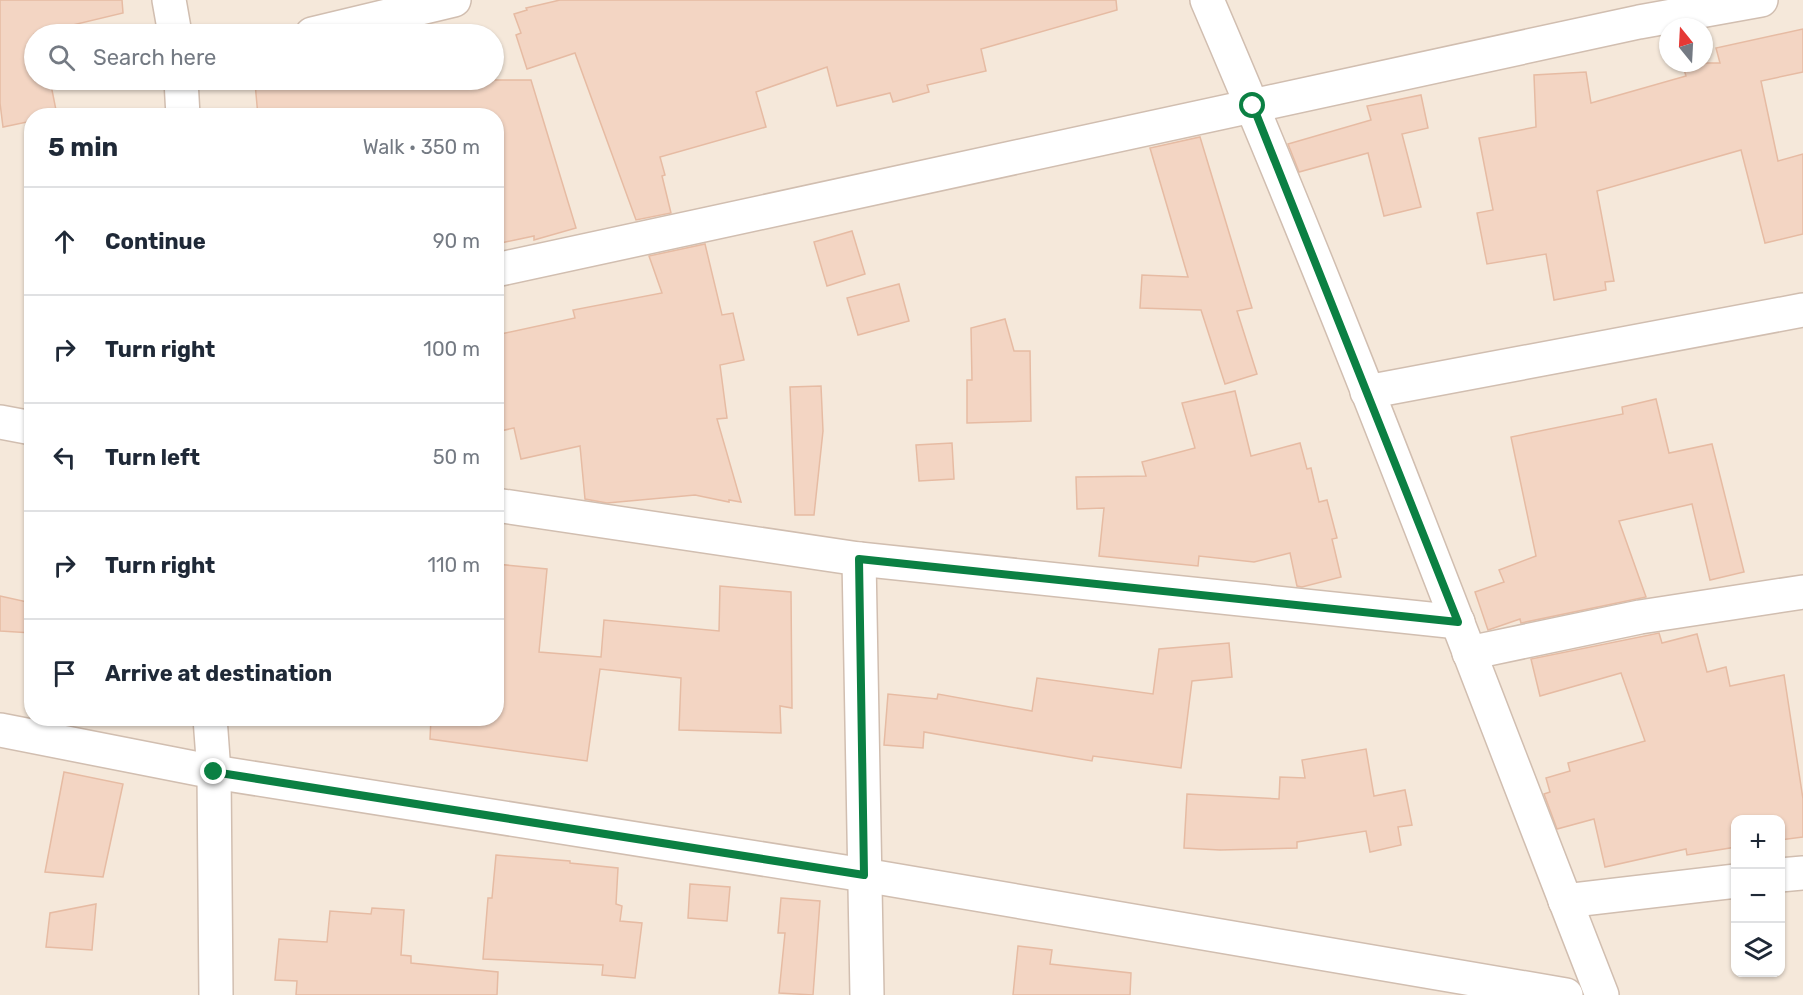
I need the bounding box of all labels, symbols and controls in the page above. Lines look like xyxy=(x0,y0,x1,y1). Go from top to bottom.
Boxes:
north arrow xyxy=(1659,18,1713,72)
search box xyxy=(24,24,504,90)
icon: search xyxy=(45,41,78,74)
text: Search here xyxy=(93,44,216,71)
route start xyxy=(1239,92,1265,118)
text: 5 min xyxy=(48,132,118,163)
text: Walk · 350 m xyxy=(363,135,480,159)
icon: ahead xyxy=(48,225,81,258)
text: Continue xyxy=(105,228,206,255)
text: 90 m xyxy=(433,229,480,253)
icon: right xyxy=(48,333,81,366)
text: Turn right xyxy=(105,336,215,363)
text: 100 m xyxy=(423,337,480,361)
icon: left xyxy=(48,441,81,474)
text: Turn left xyxy=(105,444,200,471)
text: 50 m xyxy=(433,445,480,469)
icon: right xyxy=(48,549,81,582)
text: Turn right xyxy=(105,552,215,579)
text: 110 m xyxy=(428,553,480,577)
icon: arrive xyxy=(48,657,81,690)
text: Arrive at destination xyxy=(105,660,332,687)
route end xyxy=(200,758,226,784)
map controls xyxy=(1731,815,1785,977)
button: + xyxy=(1731,815,1785,869)
button: − xyxy=(1731,869,1785,923)
button: layers xyxy=(1731,923,1785,977)

